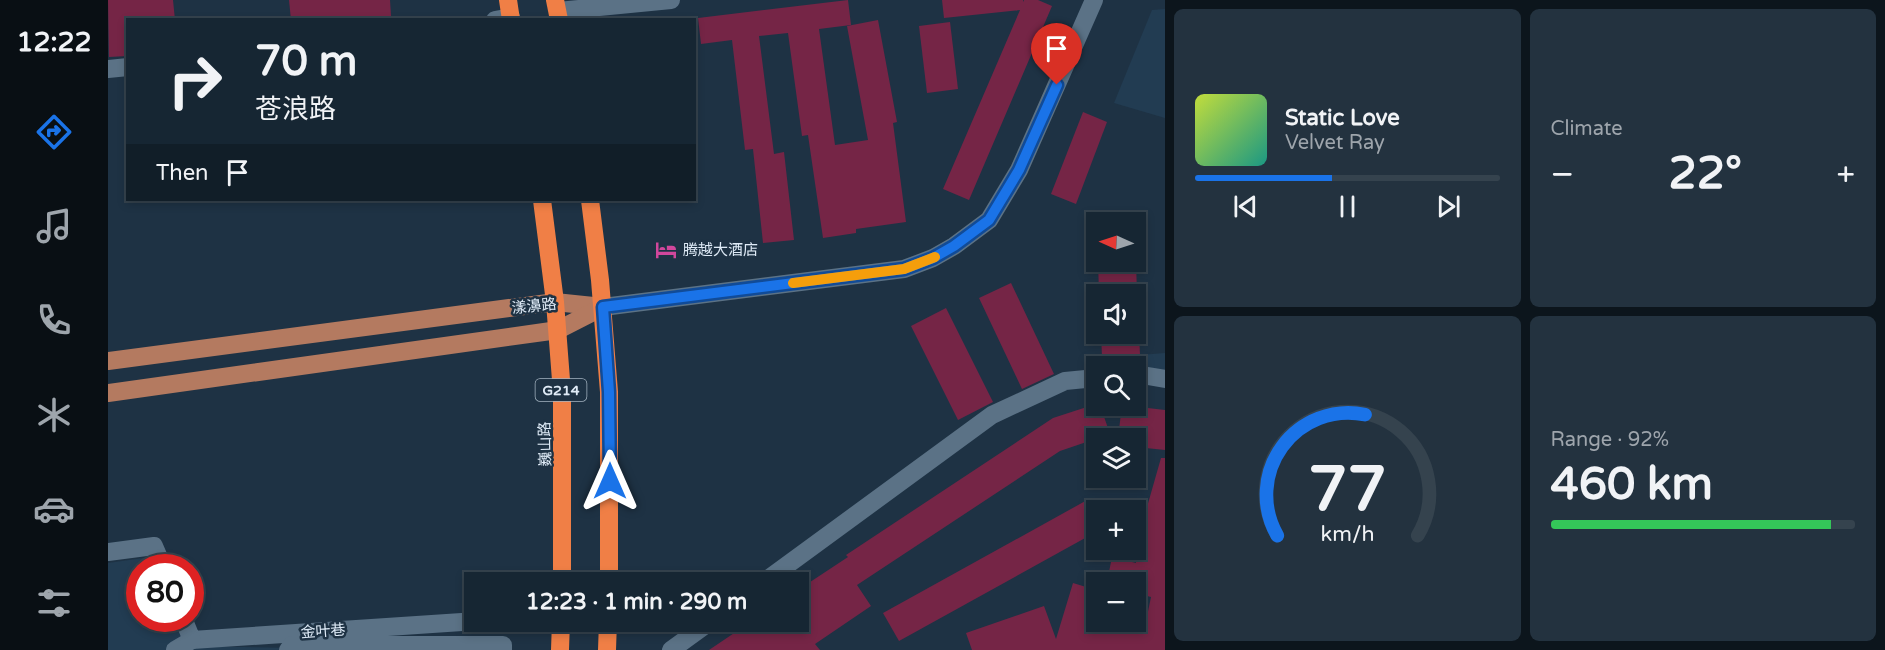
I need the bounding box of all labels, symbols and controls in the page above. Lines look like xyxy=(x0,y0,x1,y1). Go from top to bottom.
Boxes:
pin xyxy=(1031,23,1082,85)
text: 12:22 xyxy=(17,26,91,59)
icon: arrive xyxy=(1040,32,1073,65)
text: 70 m xyxy=(255,36,357,87)
icon: right xyxy=(156,42,234,120)
text: 苍浪路 xyxy=(255,93,336,126)
text: Static Love xyxy=(1285,105,1400,131)
icon: directions xyxy=(33,111,75,153)
text: Climate xyxy=(1551,117,1623,141)
text: Velvet Ray xyxy=(1285,131,1385,155)
text: 22° xyxy=(1668,147,1742,201)
text: − xyxy=(1551,155,1574,194)
text: + xyxy=(1836,155,1855,194)
icon: arrive xyxy=(221,156,254,189)
text: Then xyxy=(156,160,209,186)
icon: previous xyxy=(1229,190,1262,223)
icon: pause xyxy=(1331,190,1364,223)
icon: next xyxy=(1432,190,1465,223)
icon: music xyxy=(33,205,75,247)
north arrow xyxy=(1086,212,1146,272)
map controls xyxy=(1086,212,1146,632)
hotel icon: 腾越大酒店 xyxy=(654,238,678,262)
place label: 腾越大酒店 xyxy=(683,241,758,259)
button: sound xyxy=(1086,284,1146,344)
street label: 漾濞路 xyxy=(511,295,557,317)
icon: phone xyxy=(33,299,75,341)
button: search xyxy=(1086,356,1146,416)
road number: G214 xyxy=(536,379,586,401)
icon: climate xyxy=(33,394,75,436)
street label: 巍山路 xyxy=(536,421,554,467)
button: layers xyxy=(1086,428,1146,488)
text: Range · 92% xyxy=(1551,428,1669,452)
position arrow xyxy=(578,449,642,513)
text: 77 xyxy=(1308,453,1386,528)
text: 460 km xyxy=(1551,458,1713,512)
icon: car xyxy=(33,488,75,530)
button: + xyxy=(1086,500,1146,560)
text: km/h xyxy=(1320,521,1374,547)
speed limit sign: 80 xyxy=(126,554,204,632)
button: − xyxy=(1086,572,1146,632)
icon: filters xyxy=(33,582,75,624)
text: 12:23 · 1 min · 290 m xyxy=(526,589,747,615)
street label: 金叶巷 xyxy=(300,620,346,642)

